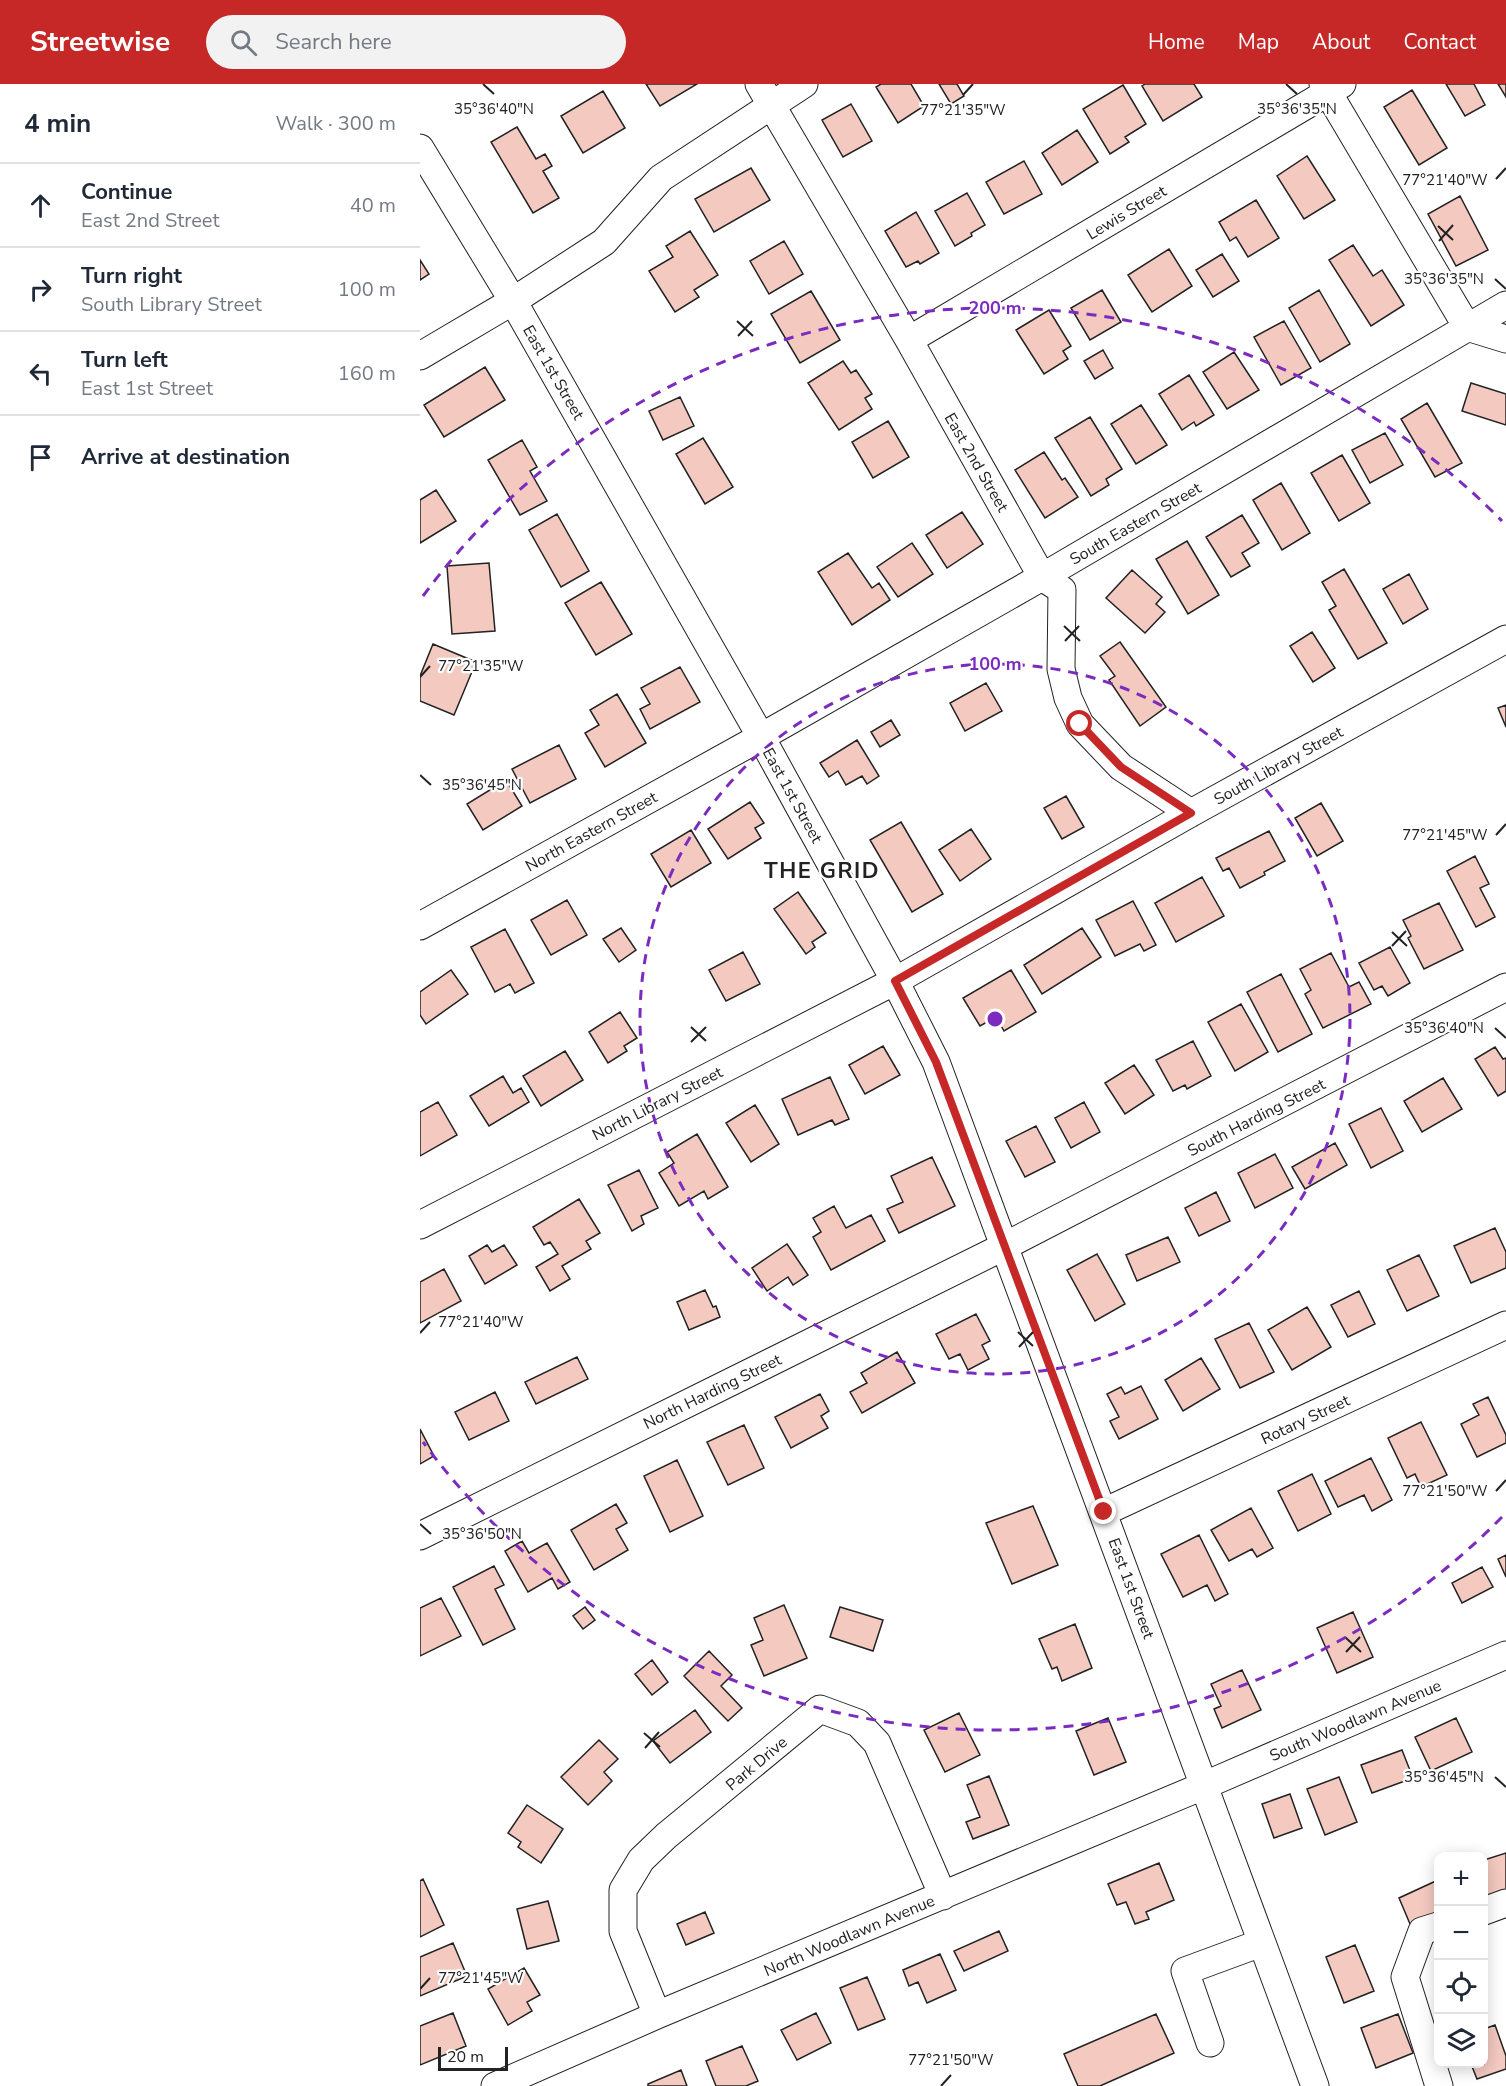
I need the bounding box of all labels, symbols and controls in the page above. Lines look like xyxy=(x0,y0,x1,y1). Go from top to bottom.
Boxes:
search box xyxy=(206,15,626,69)
text: Streetwise xyxy=(30,23,170,61)
icon: search xyxy=(227,26,260,59)
text: Search here xyxy=(275,27,392,57)
text: Home xyxy=(1148,28,1205,56)
text: Map xyxy=(1238,28,1279,56)
text: About xyxy=(1312,28,1370,56)
text: Contact xyxy=(1403,28,1476,56)
text: 35°36'40"N xyxy=(454,99,534,119)
text: 35°36'35"N xyxy=(1257,99,1337,119)
text: 77°21'35"W xyxy=(920,100,1006,120)
text: 4 min xyxy=(24,106,91,141)
text: Walk · 300 m xyxy=(276,110,396,137)
text: 77°21'40"W xyxy=(1402,170,1488,190)
text: Continue xyxy=(81,177,172,207)
street label: Lewis Street xyxy=(1082,180,1171,245)
icon: ahead xyxy=(24,189,57,222)
text: 40 m xyxy=(350,192,396,219)
text: East 2nd Street xyxy=(81,207,220,234)
text: Turn right xyxy=(81,261,182,291)
text: 35°36'35"N xyxy=(1404,269,1484,289)
icon: right xyxy=(24,273,57,306)
text: 100 m xyxy=(338,276,396,303)
text: South Library Street xyxy=(81,291,262,318)
text: 200 m xyxy=(968,296,1022,320)
street label: East 1st Street xyxy=(517,321,589,424)
text: Turn left xyxy=(81,345,168,375)
icon: left xyxy=(24,357,57,390)
text: 160 m xyxy=(338,360,396,387)
text: East 1st Street xyxy=(81,375,213,402)
street label: East 2nd Street xyxy=(939,409,1014,516)
icon: arrive xyxy=(24,441,57,474)
text: Arrive at destination xyxy=(81,442,290,472)
street label: South Eastern Street xyxy=(1066,477,1206,571)
text: 100 m xyxy=(968,652,1022,676)
text: 77°21'35"W xyxy=(438,656,524,676)
route start xyxy=(1066,710,1092,736)
street label: South Library Street xyxy=(1210,721,1347,811)
street label: East 1st Street xyxy=(757,744,828,847)
text: 35°36'45"N xyxy=(442,775,522,795)
street label: North Eastern Street xyxy=(522,786,662,877)
text: 77°21'45"W xyxy=(1402,825,1488,845)
district label: THE GRID xyxy=(764,856,880,886)
centre of rings xyxy=(985,1009,1005,1029)
text: 35°36'40"N xyxy=(1404,1018,1484,1038)
street label: North Library Street xyxy=(588,1061,727,1146)
street label: South Harding Street xyxy=(1184,1073,1330,1162)
text: 77°21'40"W xyxy=(438,1312,524,1332)
street label: North Harding Street xyxy=(640,1349,786,1435)
street label: Rotary Street xyxy=(1257,1390,1354,1450)
text: 77°21'50"W xyxy=(1402,1481,1488,1501)
route end xyxy=(1090,1498,1116,1524)
text: 35°36'50"N xyxy=(442,1524,522,1544)
street label: East 1st Street xyxy=(1103,1535,1160,1642)
street label: South Woodlawn Avenue xyxy=(1266,1675,1445,1767)
street label: Park Drive xyxy=(721,1732,792,1796)
text: 35°36'45"N xyxy=(1404,1767,1484,1787)
map controls xyxy=(1434,1852,1488,2068)
button: + xyxy=(1434,1852,1488,1906)
street label: North Woodlawn Avenue xyxy=(761,1890,938,1982)
button: − xyxy=(1434,1906,1488,1960)
button: locate xyxy=(1434,1960,1488,2014)
text: 77°21'45"W xyxy=(438,1968,524,1988)
button: layers xyxy=(1434,2014,1488,2068)
scale bar xyxy=(438,2044,508,2072)
text: 20 m xyxy=(447,2046,484,2068)
text: 77°21'50"W xyxy=(908,2050,994,2070)

